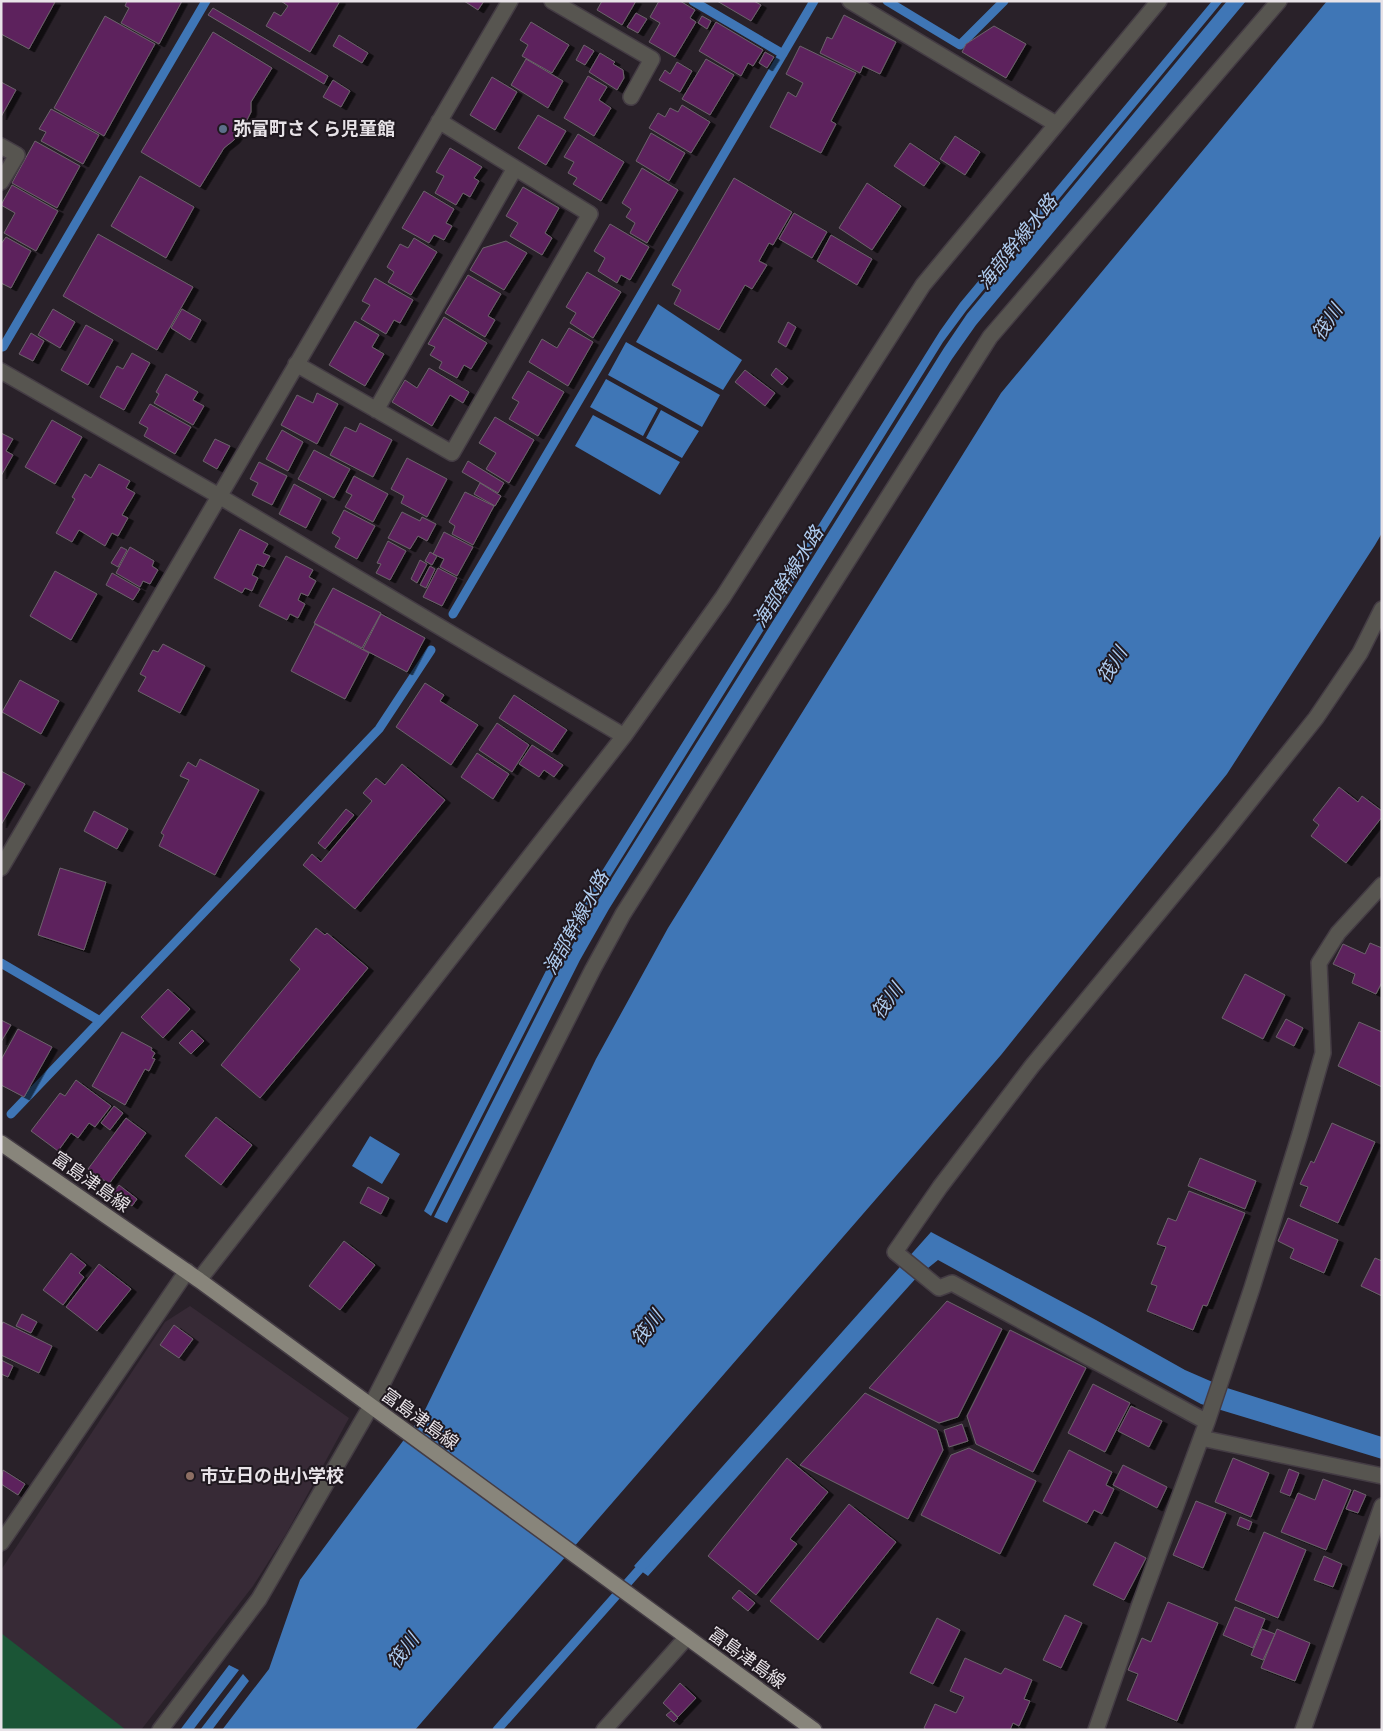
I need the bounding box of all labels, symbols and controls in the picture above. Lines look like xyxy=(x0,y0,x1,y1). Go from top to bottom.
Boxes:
place label: 弥富町さくら児童館 xyxy=(233,119,395,139)
marker: 弥富町さくら児童館 xyxy=(217,123,229,135)
water label: 海部幹線水路 xyxy=(973,190,1062,293)
water label: 筏川 xyxy=(1308,299,1347,344)
water label: 海部幹線水路 xyxy=(749,521,828,631)
water label: 筏川 xyxy=(1093,642,1132,687)
water label: 海部幹線水路 xyxy=(539,866,614,978)
water label: 筏川 xyxy=(867,978,908,1023)
street label: 富島津島線 xyxy=(48,1148,134,1216)
water label: 筏川 xyxy=(627,1305,668,1349)
street label: 富島津島線 xyxy=(378,1384,462,1454)
place label: 市立日の出小学校 xyxy=(200,1466,344,1486)
marker: 市立日の出小学校 xyxy=(184,1470,196,1482)
street label: 富島津島線 xyxy=(705,1623,789,1693)
water label: 筏川 xyxy=(383,1628,424,1672)

